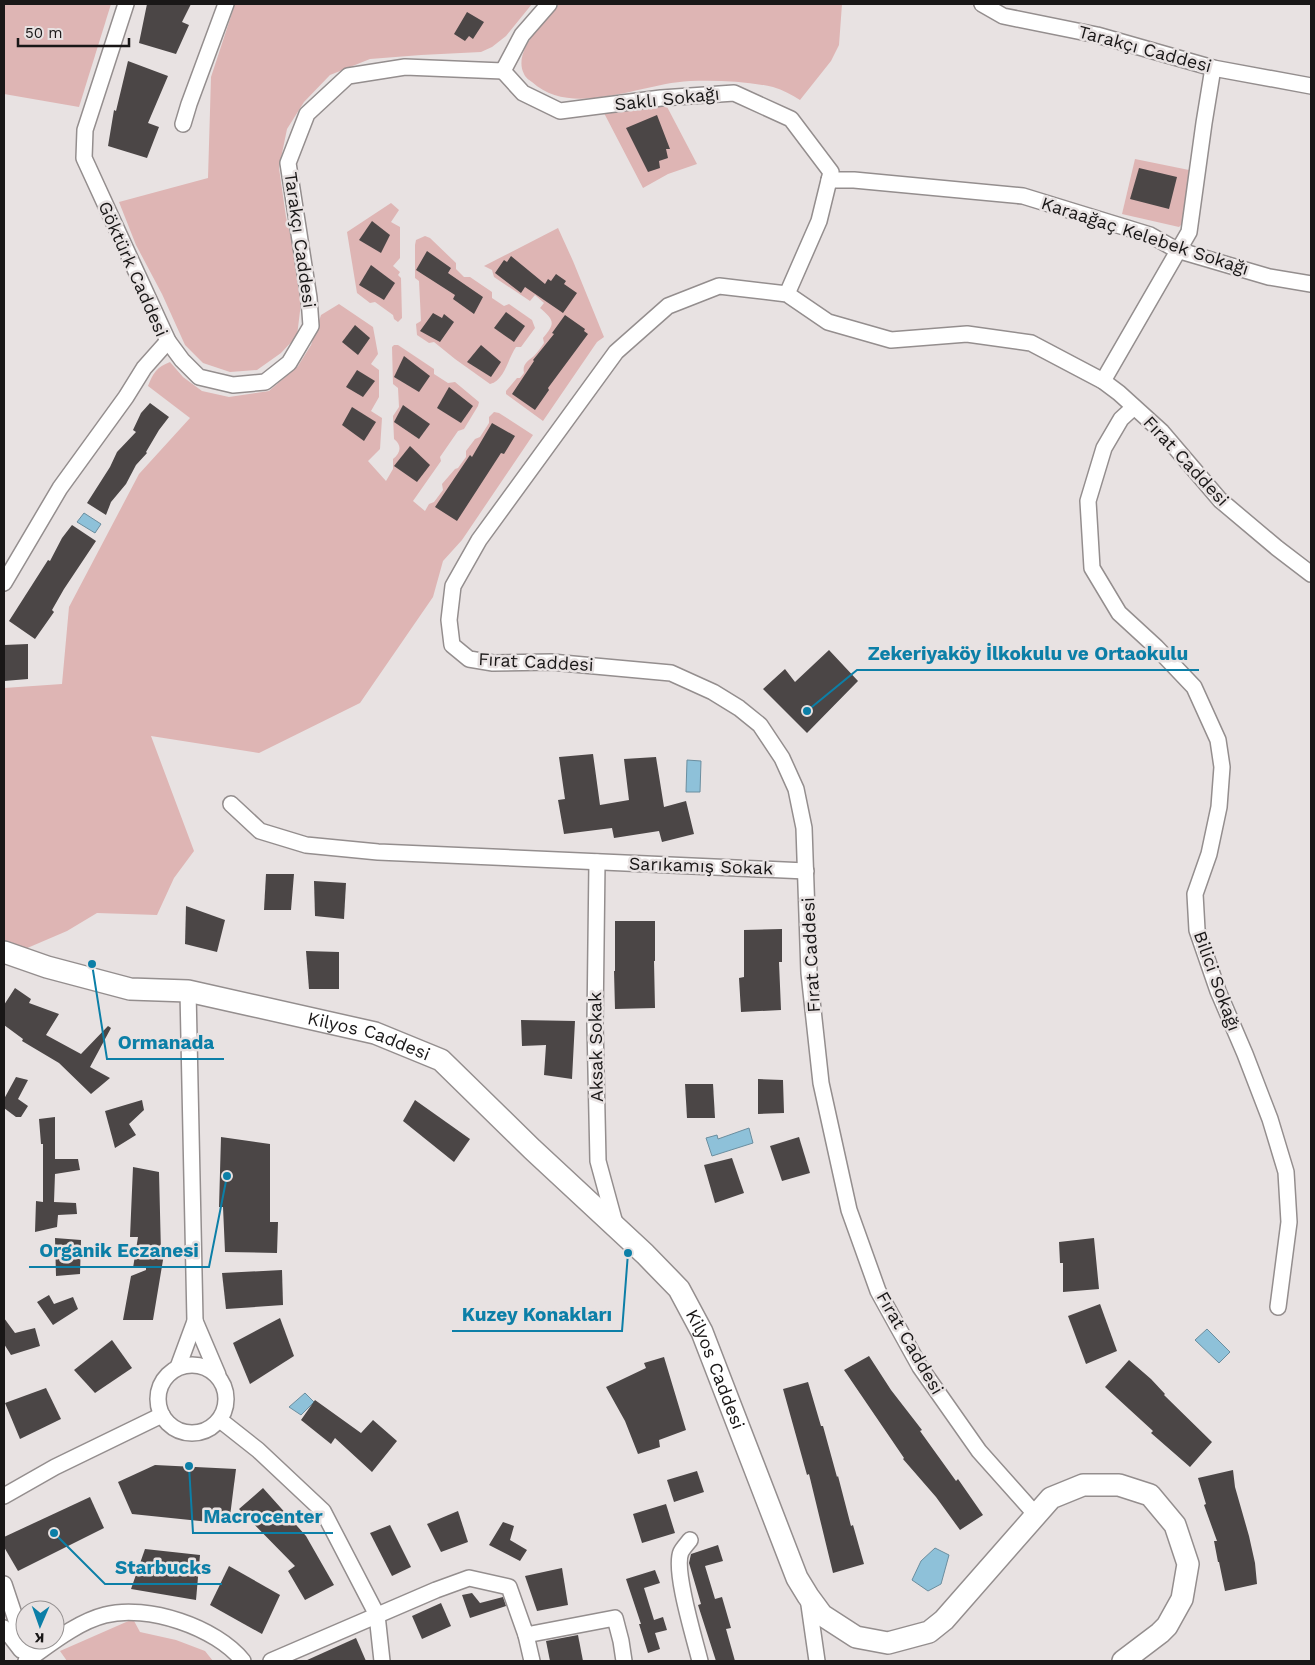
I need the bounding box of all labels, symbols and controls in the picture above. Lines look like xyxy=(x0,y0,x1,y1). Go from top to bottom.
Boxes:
scale bar xyxy=(18,15,129,47)
street label: Tarakçı Caddesi xyxy=(1076,21,1214,76)
text: 50 m xyxy=(25,24,62,42)
street label: Saklı Sokağı xyxy=(614,83,720,114)
street label: Tarakçı Caddesi xyxy=(281,171,320,309)
street label: Karaağaç Kelebek Sokağı xyxy=(1039,192,1252,279)
street label: Göktürk Caddesi xyxy=(94,198,173,340)
street label: Fırat Caddesi xyxy=(1139,411,1233,510)
callout: Zekeriyaköy İlkokulu ve Ortaokulu xyxy=(857,636,1199,670)
text: Zekeriyaköy İlkokulu ve Ortaokulu xyxy=(868,642,1188,665)
street label: Fırat Caddesi xyxy=(478,648,594,675)
street label: Sarıkamış Sokak xyxy=(629,852,773,879)
street label: Fırat Caddesi xyxy=(797,897,824,1013)
street label: Bilici Sokağı xyxy=(1190,928,1245,1034)
street label: Aksak Sokak xyxy=(584,992,607,1102)
street label: Kilyos Caddesi xyxy=(306,1007,433,1064)
callout: Ormanada xyxy=(107,1025,224,1059)
text: Ormanada xyxy=(118,1031,214,1054)
callout: Organik Eczanesi xyxy=(29,1233,209,1267)
text: Organik Eczanesi xyxy=(39,1239,199,1262)
street label: Fırat Caddesi xyxy=(872,1288,948,1398)
callout: Kuzey Konakları xyxy=(452,1297,622,1331)
text: Kuzey Konakları xyxy=(462,1303,612,1326)
street label: Kilyos Caddesi xyxy=(682,1306,749,1432)
callout: Macrocenter xyxy=(193,1499,333,1533)
text: Macrocenter xyxy=(203,1505,324,1528)
callout: Starbucks xyxy=(105,1550,222,1584)
text: Starbucks xyxy=(115,1556,211,1579)
north arrow xyxy=(15,1600,65,1650)
text: K xyxy=(34,1630,45,1646)

